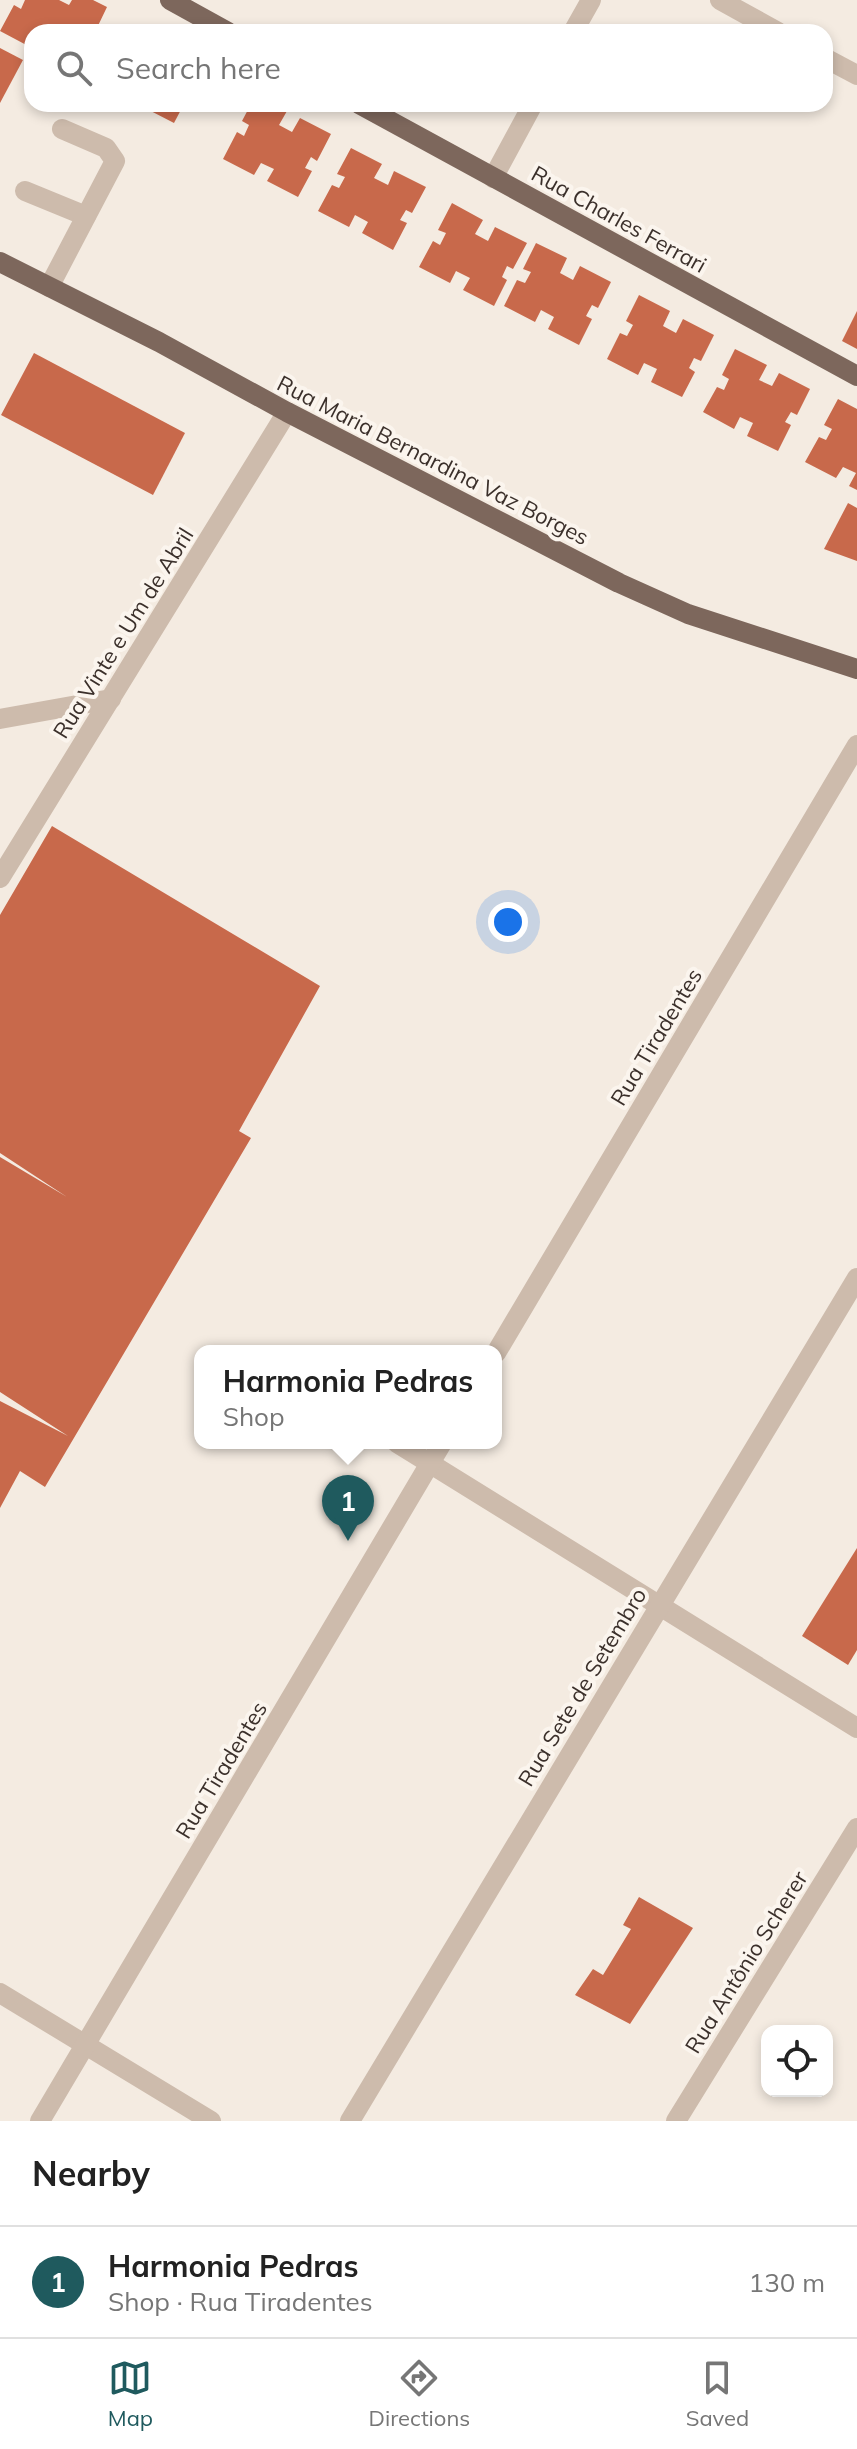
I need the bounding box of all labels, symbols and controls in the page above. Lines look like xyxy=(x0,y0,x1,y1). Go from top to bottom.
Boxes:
search box xyxy=(24,24,833,112)
icon: search xyxy=(52,46,96,90)
text: Search here xyxy=(116,49,281,87)
street label: Rua Charles Ferrari xyxy=(526,159,712,279)
street label: Rua Maria Bernardina Vaz Borges xyxy=(272,369,594,551)
street label: Rua Vinte e Um de Abril xyxy=(47,522,199,744)
your location xyxy=(488,902,528,942)
street label: Rua Tiradentes xyxy=(604,963,708,1111)
popup xyxy=(194,1345,502,1449)
text: Harmonia Pedras xyxy=(223,1362,473,1400)
text: Shop xyxy=(223,1400,285,1433)
pin: 1 xyxy=(322,1475,374,1541)
street label: Rua Sete de Setembro xyxy=(512,1583,652,1791)
street label: Rua Tiradentes xyxy=(169,1696,273,1844)
street label: Rua Antônio Scherer xyxy=(679,1866,813,2058)
map controls xyxy=(761,2025,833,2097)
button: locate xyxy=(761,2025,833,2097)
text: Nearby xyxy=(32,2152,150,2195)
text: Harmonia Pedras xyxy=(108,2247,359,2285)
text: 1 xyxy=(50,2266,66,2299)
text: 130 m xyxy=(749,2266,825,2299)
text: Shop · Rua Tiradentes xyxy=(108,2285,373,2318)
tab: Map xyxy=(108,2356,153,2432)
tab: Directions xyxy=(369,2356,470,2432)
tab: Saved xyxy=(686,2356,749,2432)

